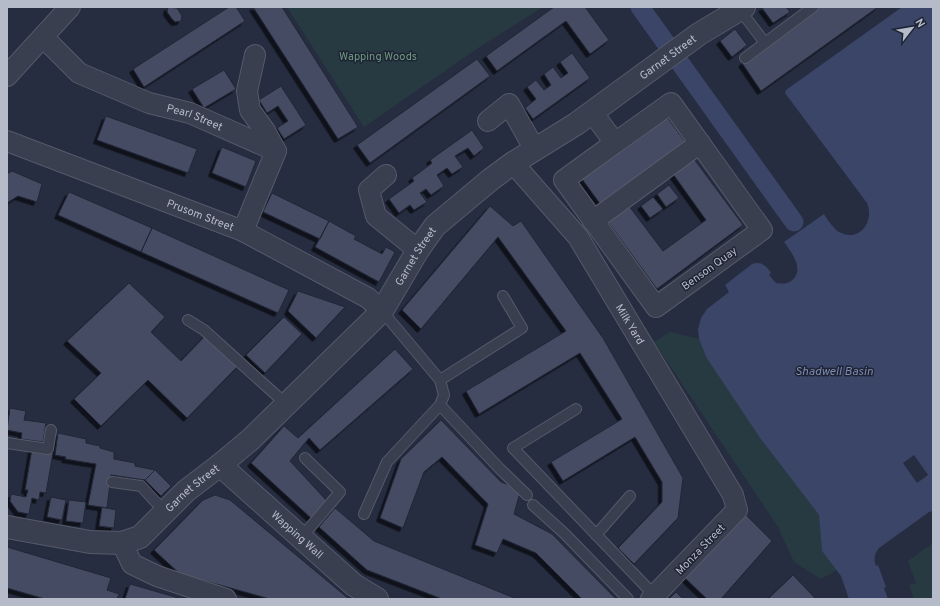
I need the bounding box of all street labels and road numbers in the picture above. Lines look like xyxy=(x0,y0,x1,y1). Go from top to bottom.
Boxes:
street label: Garnet Street xyxy=(637,32,699,83)
street label: Pearl Street xyxy=(165,102,225,135)
street label: Prusom Street xyxy=(165,197,236,235)
street label: Garnet Street xyxy=(392,225,440,289)
street label: Benson Quay xyxy=(679,244,740,294)
street label: Milk Yard xyxy=(612,302,647,347)
street label: Garnet Street xyxy=(163,462,223,516)
street label: Wapping Wall xyxy=(268,508,326,562)
street label: Monza Street xyxy=(673,521,728,578)

